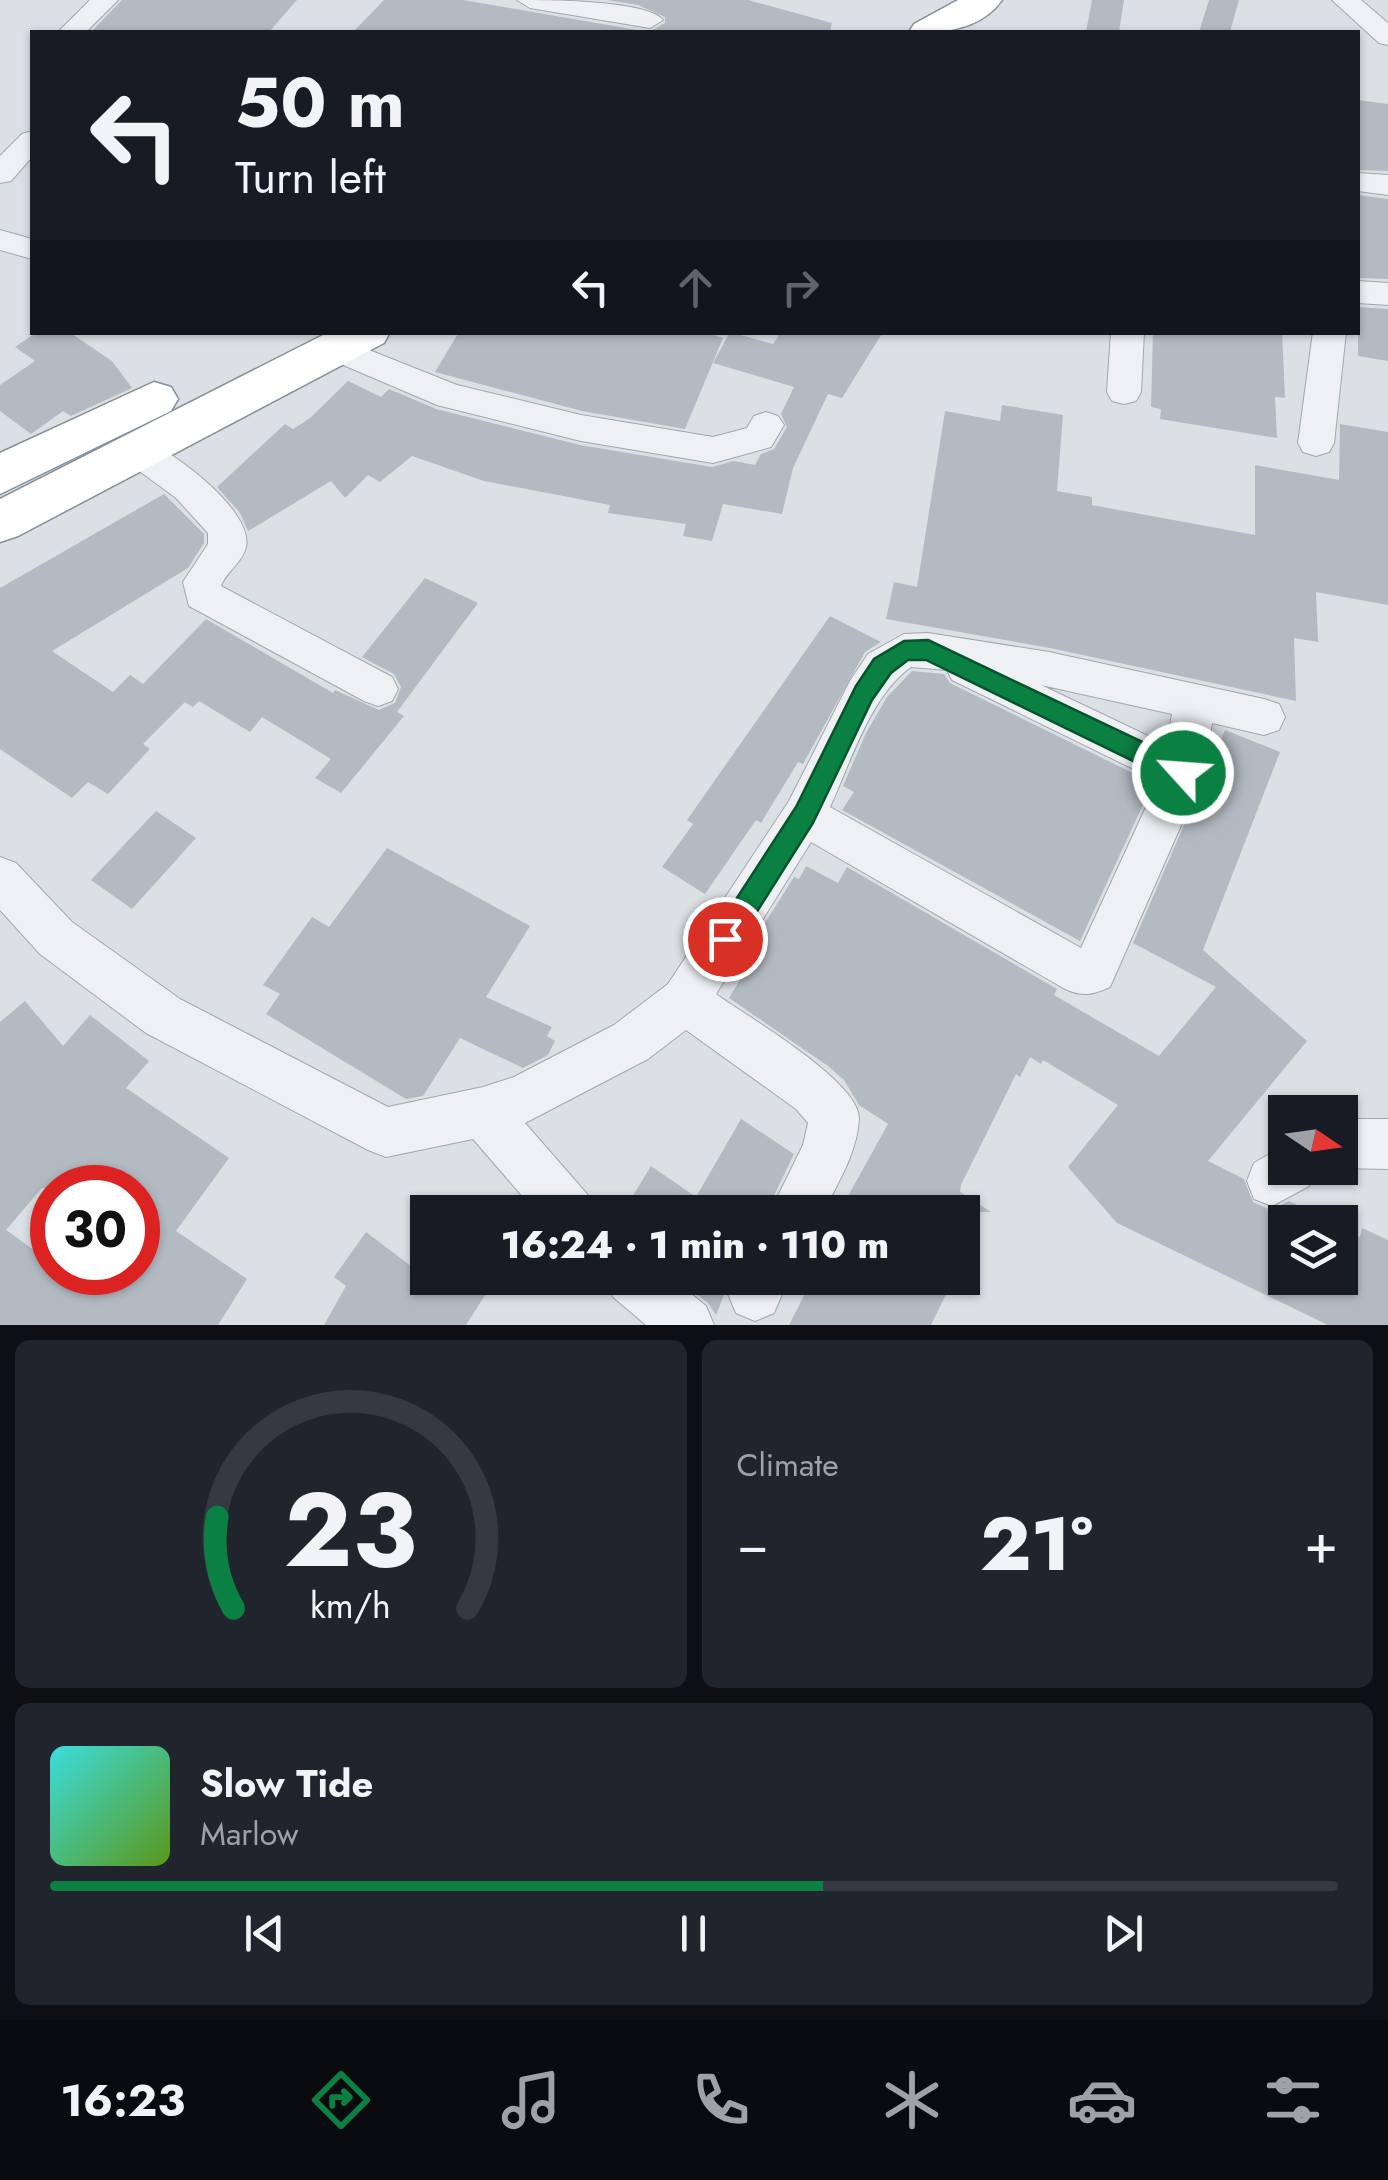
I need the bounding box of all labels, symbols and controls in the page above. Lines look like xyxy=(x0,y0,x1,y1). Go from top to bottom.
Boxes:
text: 50 m xyxy=(235,52,405,153)
icon: left xyxy=(70,70,200,200)
text: Turn left xyxy=(235,145,386,210)
icon: left xyxy=(563,260,618,315)
icon: ahead xyxy=(668,260,723,315)
icon: right xyxy=(773,260,828,315)
position arrow xyxy=(1131,721,1235,825)
pin xyxy=(683,897,768,982)
icon: arrive xyxy=(698,912,753,967)
north arrow xyxy=(1268,1095,1358,1185)
map controls xyxy=(1268,1095,1358,1295)
speed limit sign: 30 xyxy=(30,1165,160,1295)
button: layers xyxy=(1268,1205,1358,1295)
text: 16:24 · 1 min · 110 m xyxy=(501,1217,889,1272)
text: Climate xyxy=(737,1442,839,1488)
text: 23 xyxy=(284,1455,417,1605)
text: 21° xyxy=(980,1490,1093,1598)
text: − xyxy=(737,1504,769,1584)
text: + xyxy=(1304,1504,1338,1584)
text: km/h xyxy=(310,1580,391,1631)
text: Slow Tide xyxy=(200,1756,373,1811)
text: Marlow xyxy=(200,1811,298,1857)
icon: previous xyxy=(237,1906,292,1961)
icon: pause xyxy=(666,1906,721,1961)
icon: next xyxy=(1096,1906,1151,1961)
icon: directions xyxy=(306,2065,376,2135)
icon: music xyxy=(496,2065,566,2135)
icon: phone xyxy=(686,2065,756,2135)
icon: climate xyxy=(877,2065,947,2135)
icon: car xyxy=(1067,2065,1137,2135)
icon: filters xyxy=(1258,2065,1328,2135)
text: 16:23 xyxy=(60,2068,185,2133)

